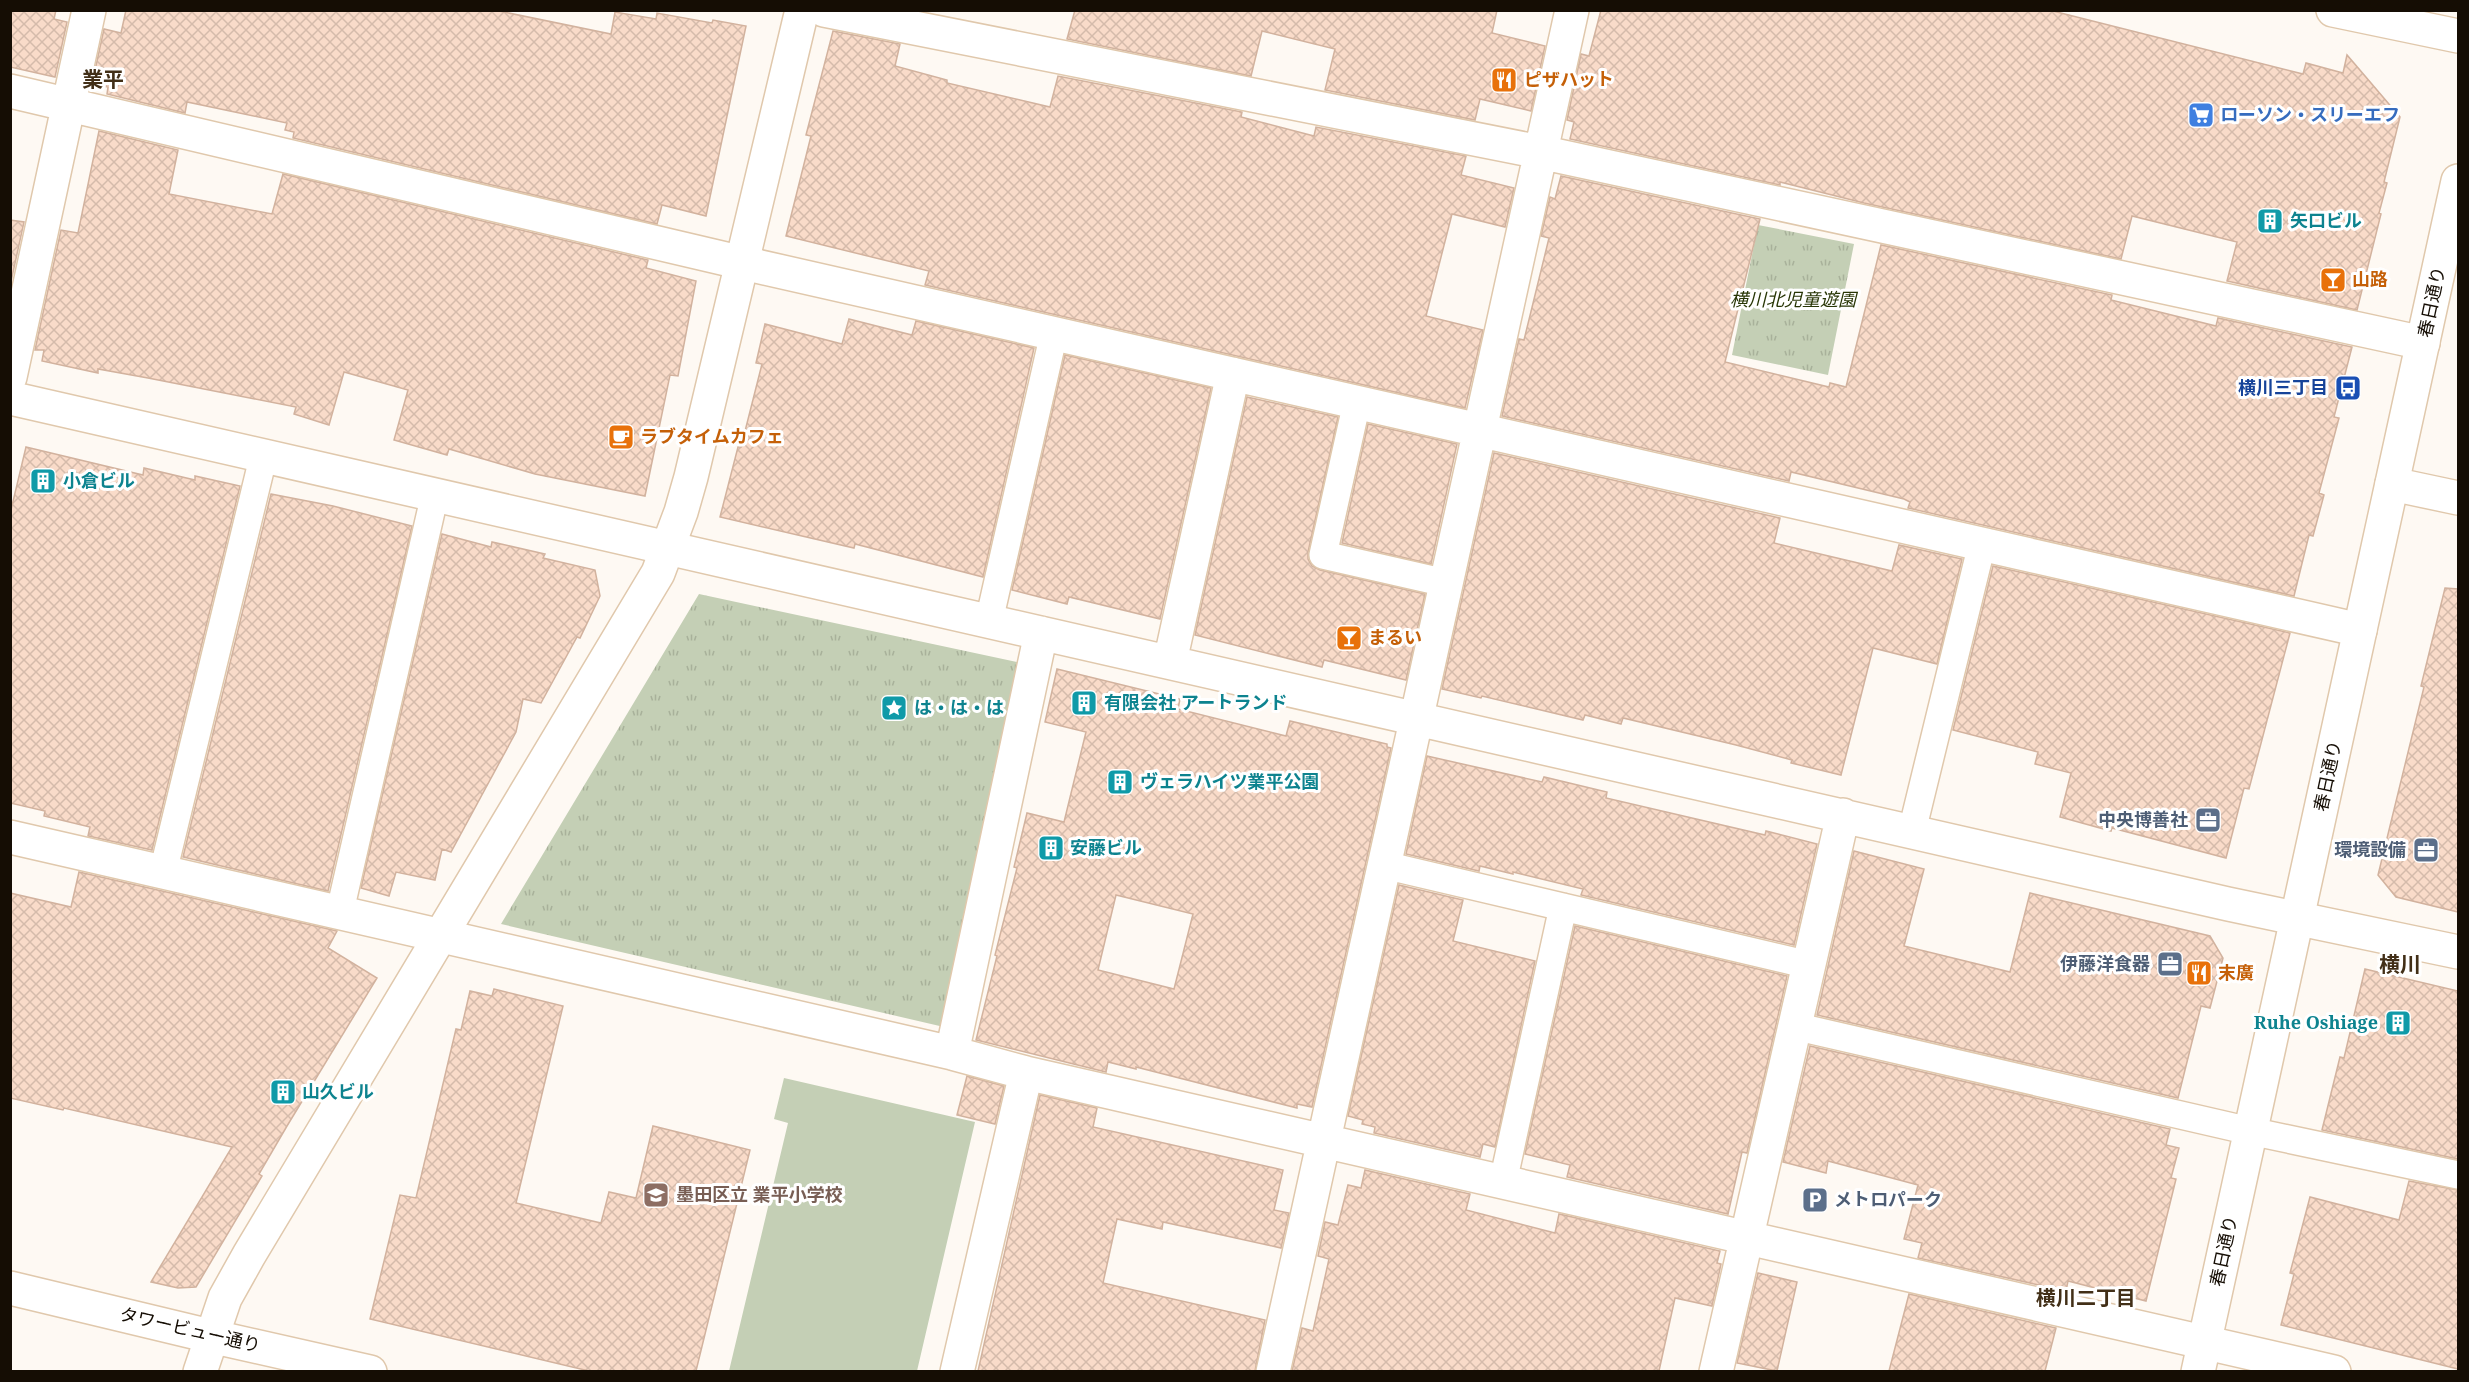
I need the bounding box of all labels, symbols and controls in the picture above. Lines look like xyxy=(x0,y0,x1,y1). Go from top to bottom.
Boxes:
district label: 業平 xyxy=(82,65,124,93)
restaurant icon: ピザハット xyxy=(1489,65,1519,95)
place label: ピザハット xyxy=(1524,67,1614,91)
supermarket icon: ローソン・スリーエフ xyxy=(2186,100,2216,130)
place label: ローソン・スリーエフ xyxy=(2220,102,2400,126)
building icon: 矢口ビル xyxy=(2255,206,2285,236)
place label: 矢口ビル xyxy=(2290,208,2362,232)
street label: 春日通り xyxy=(2412,264,2450,340)
bar icon: 山路 xyxy=(2318,265,2348,295)
place label: 山路 xyxy=(2352,267,2388,291)
park label: 横川北児童遊園 xyxy=(1730,287,1859,311)
bus stop icon: 横川三丁目 xyxy=(2333,373,2363,403)
place label: 横川三丁目 xyxy=(2238,375,2328,399)
cafe icon: ラブタイムカフェ xyxy=(606,422,636,452)
place label: ラブタイムカフェ xyxy=(640,424,784,448)
building icon: 小倉ビル xyxy=(28,466,58,496)
place label: 小倉ビル xyxy=(63,468,135,492)
bar icon: まるい xyxy=(1334,623,1364,653)
place label: まるい xyxy=(1368,625,1422,649)
building icon: 有限会社 アートランド xyxy=(1069,688,1099,718)
place label: 有限会社 アートランド xyxy=(1104,690,1288,714)
place icon: は・は・は xyxy=(879,693,909,723)
place label: は・は・は xyxy=(914,695,1004,719)
street label: 春日通り xyxy=(2308,738,2346,814)
building icon: ヴェラハイツ業平公園 xyxy=(1105,767,1135,797)
place label: ヴェラハイツ業平公園 xyxy=(1140,769,1319,793)
office icon: 中央博善社 xyxy=(2193,805,2223,835)
place label: 中央博善社 xyxy=(2098,807,2188,831)
building icon: 安藤ビル xyxy=(1036,833,1066,863)
place label: 安藤ビル xyxy=(1070,835,1142,859)
office icon: 環境設備 xyxy=(2411,835,2441,865)
place label: 環境設備 xyxy=(2334,837,2406,861)
office icon: 伊藤洋食器 xyxy=(2155,949,2185,979)
district label: 横川 xyxy=(2379,950,2421,978)
place label: 伊藤洋食器 xyxy=(2060,951,2150,975)
restaurant icon: 末廣 xyxy=(2184,958,2214,988)
place label: 末廣 xyxy=(2218,960,2254,984)
building icon: Ruhe Oshiage xyxy=(2383,1008,2413,1038)
place label: Ruhe Oshiage xyxy=(2254,1010,2378,1034)
building icon: 山久ビル xyxy=(268,1077,298,1107)
place label: 山久ビル xyxy=(302,1079,374,1103)
school or university icon: 墨田区立 業平小学校 xyxy=(641,1180,671,1210)
place label: 墨田区立 業平小学校 xyxy=(676,1182,843,1206)
parking icon: メトロパーク xyxy=(1800,1185,1830,1215)
place label: メトロパーク xyxy=(1834,1187,1942,1211)
street label: 春日通り xyxy=(2204,1213,2242,1289)
district label: 横川二丁目 xyxy=(2036,1284,2136,1311)
street label: タワービュー通り xyxy=(117,1301,263,1357)

